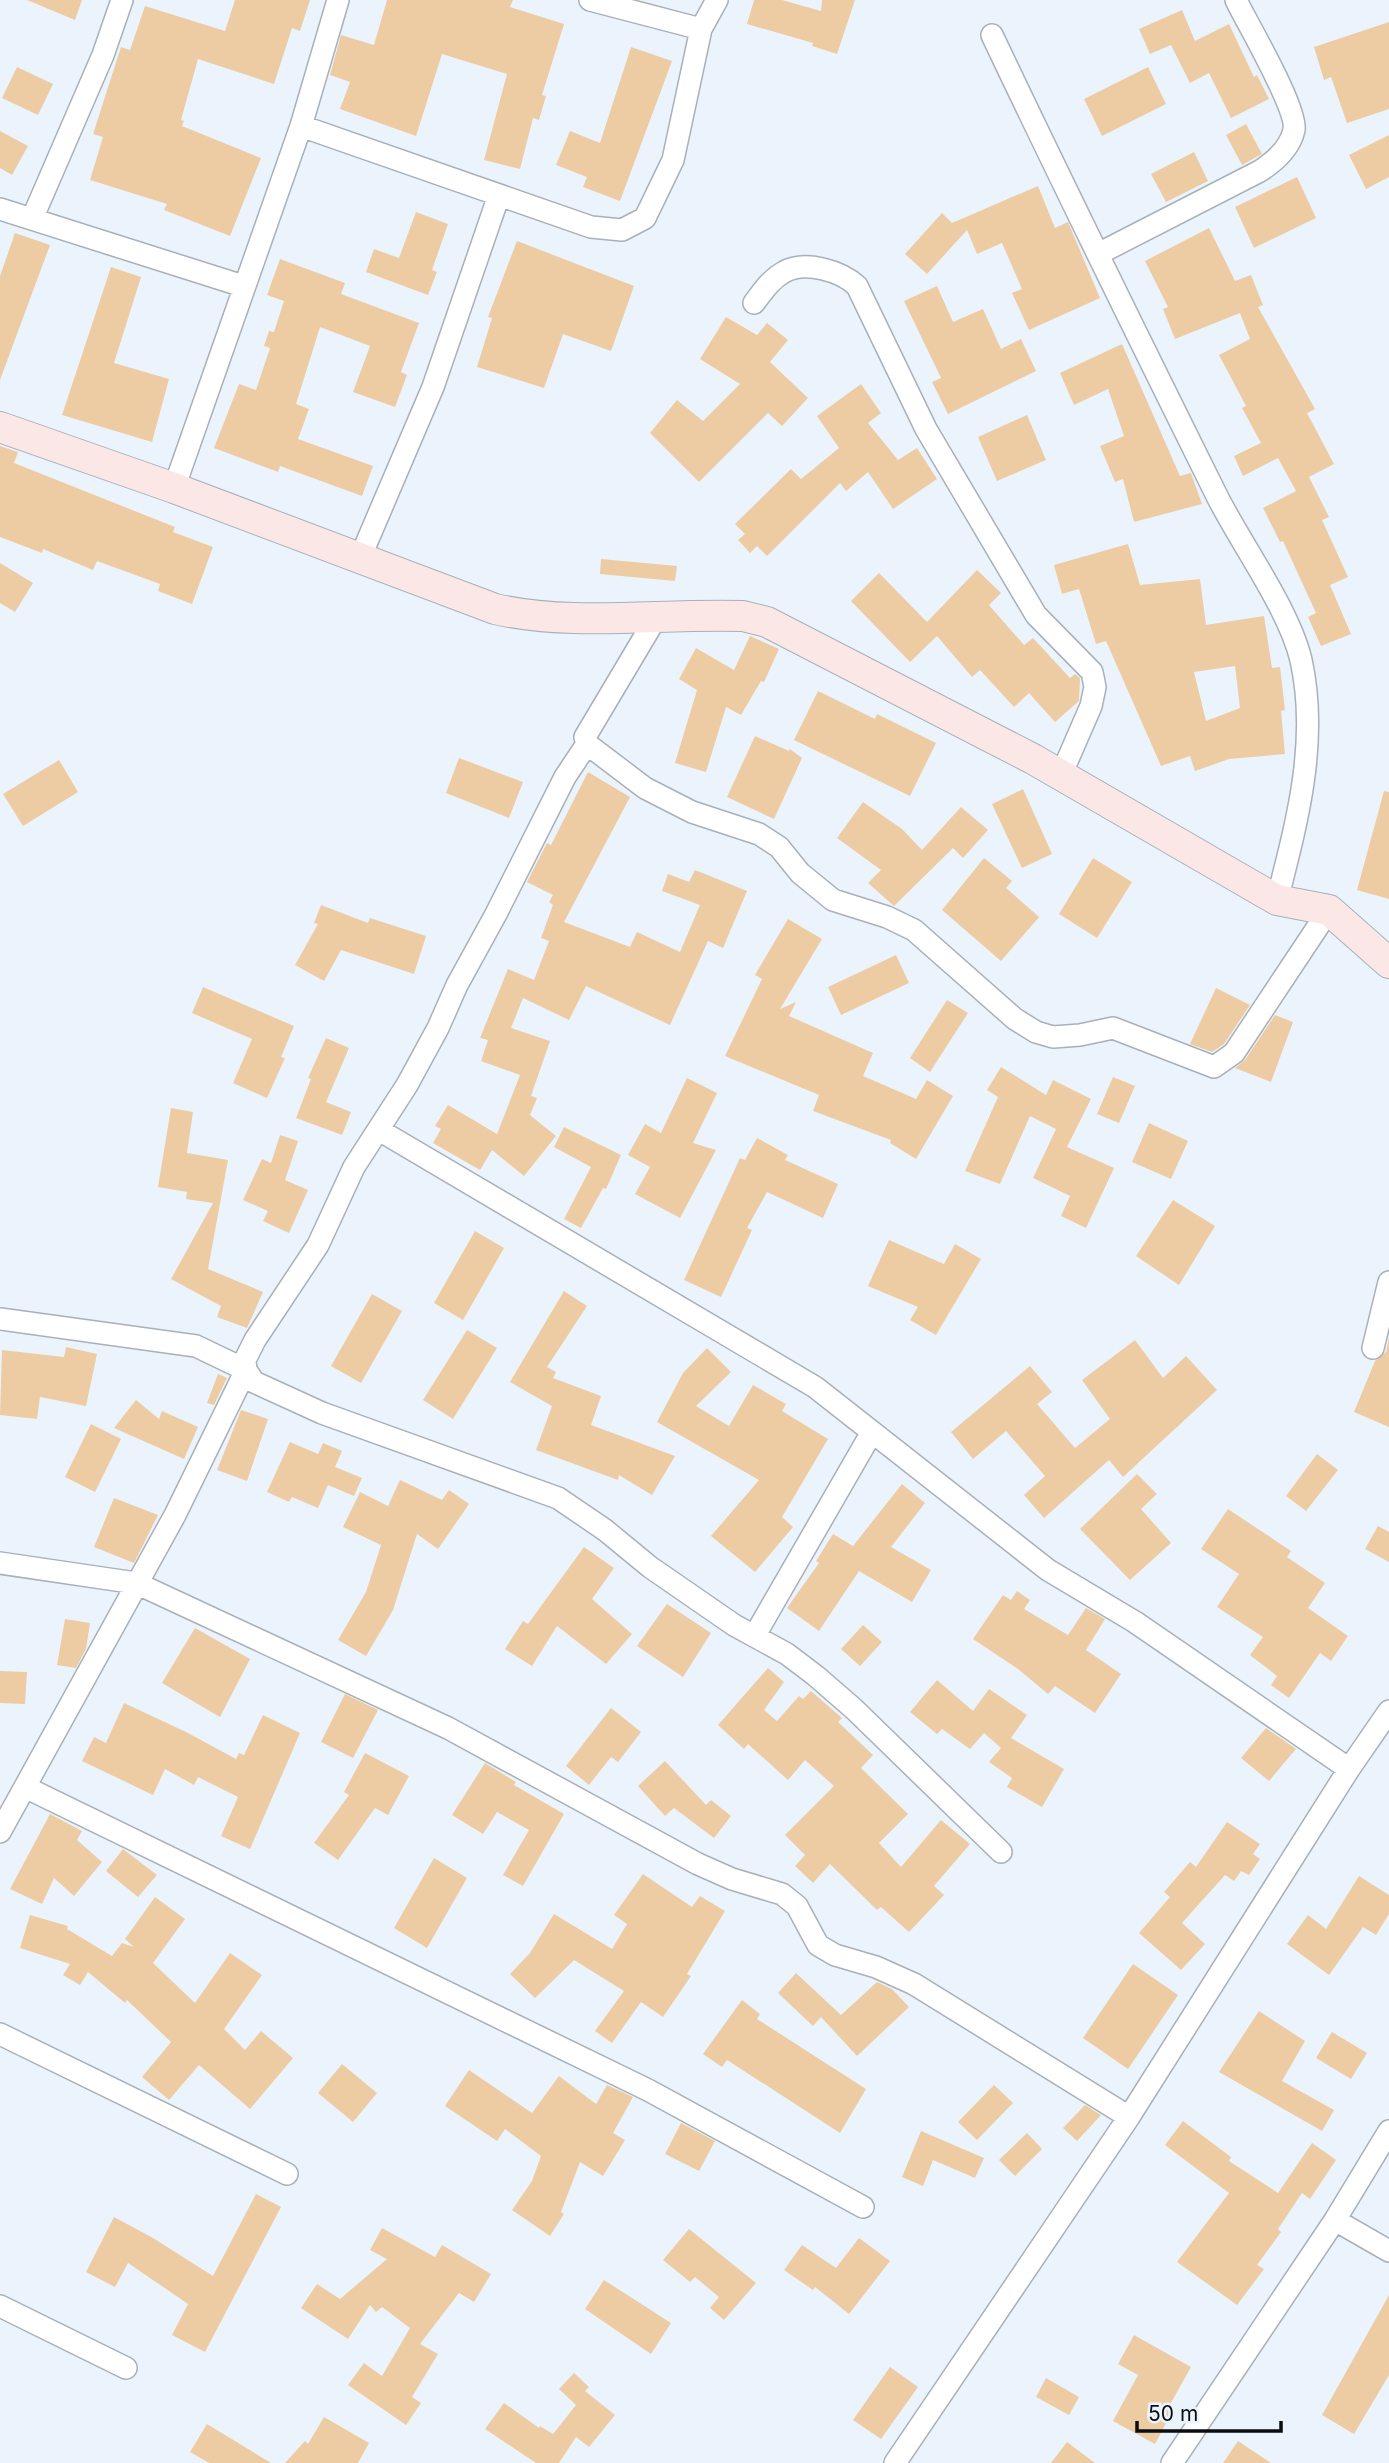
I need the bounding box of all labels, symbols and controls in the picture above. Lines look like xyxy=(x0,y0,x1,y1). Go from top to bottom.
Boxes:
scale bar xyxy=(1137,2390,1280,2434)
text: 50 m xyxy=(1148,2401,1198,2426)

